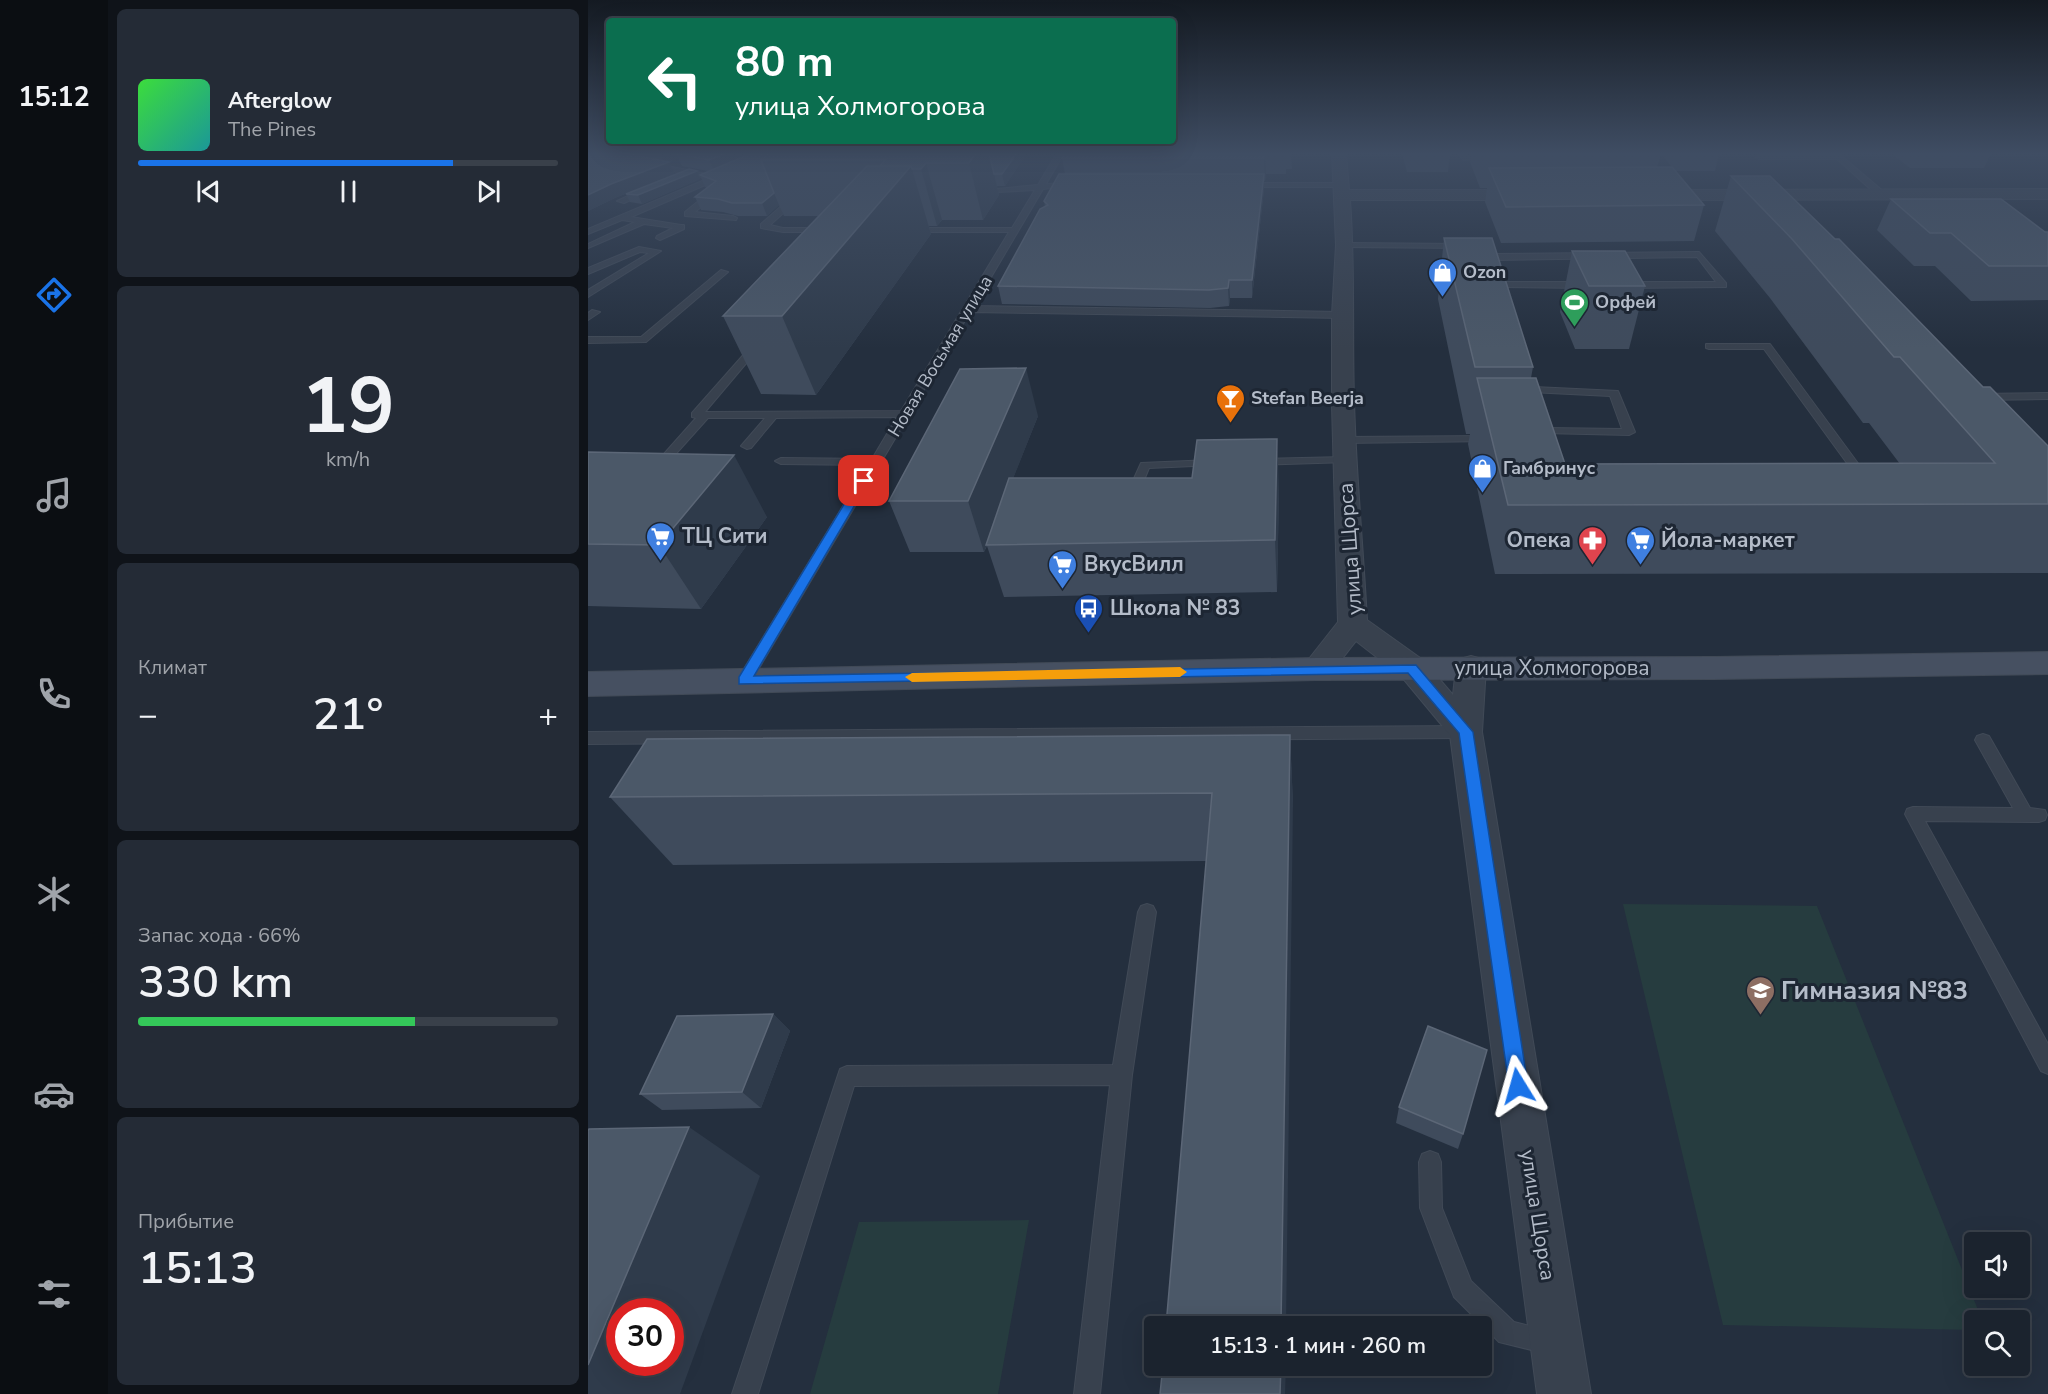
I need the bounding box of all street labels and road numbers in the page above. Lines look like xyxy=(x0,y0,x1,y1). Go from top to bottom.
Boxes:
street label: Новая Восьмая улица xyxy=(882,271,998,441)
street label: улица Щорса xyxy=(1331,482,1369,616)
street label: улица Холмогорова xyxy=(1454,654,1650,682)
street label: улица Щорса xyxy=(1514,1147,1562,1283)

